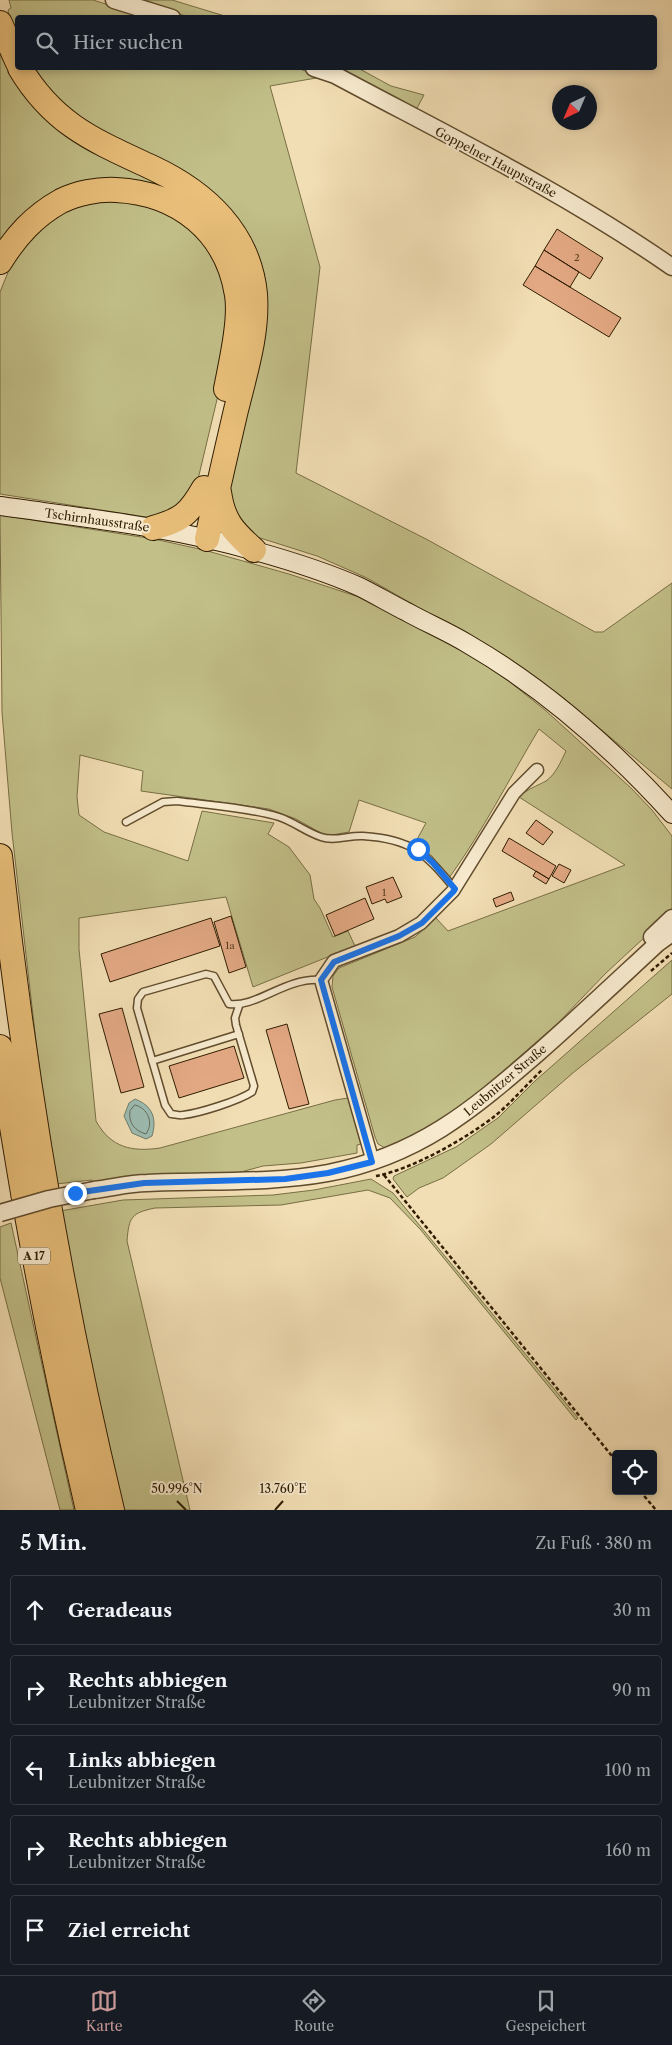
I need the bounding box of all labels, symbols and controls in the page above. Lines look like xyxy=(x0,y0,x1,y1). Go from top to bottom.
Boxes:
search box xyxy=(15,15,657,70)
icon: search xyxy=(33,29,61,57)
text: Hier suchen xyxy=(73,31,183,54)
north arrow xyxy=(552,85,597,130)
street label: Goppelner Hauptstraße xyxy=(433,124,560,201)
house number: 2 xyxy=(574,251,580,264)
street label: Tschirnhausstraße xyxy=(44,505,151,535)
route start xyxy=(407,838,430,861)
house number: 1 xyxy=(382,886,387,899)
house number: 1a xyxy=(225,939,235,952)
street label: Leubnitzer Straße xyxy=(461,1041,550,1119)
route end xyxy=(64,1182,87,1205)
road number: A 17 xyxy=(18,1248,50,1264)
map controls xyxy=(612,1450,657,1495)
button: locate xyxy=(612,1450,657,1495)
text: 50.996°N xyxy=(151,1481,203,1496)
text: 13.760°E xyxy=(259,1481,307,1496)
text: 5 Min. xyxy=(20,1530,87,1555)
text: Zu Fuß · 380 m xyxy=(536,1533,652,1553)
icon: ahead xyxy=(21,1596,49,1624)
text: Geradeaus xyxy=(68,1599,172,1622)
text: 30 m xyxy=(613,1600,651,1620)
text: Rechts abbiegen xyxy=(68,1669,228,1692)
icon: right xyxy=(21,1676,49,1704)
text: 90 m xyxy=(612,1680,651,1700)
text: Leubnitzer Straße xyxy=(68,1692,206,1712)
text: Links abbiegen xyxy=(68,1749,216,1772)
icon: left xyxy=(21,1756,49,1784)
text: 100 m xyxy=(605,1760,651,1780)
text: Leubnitzer Straße xyxy=(68,1772,206,1792)
text: Rechts abbiegen xyxy=(68,1829,228,1852)
icon: right xyxy=(21,1836,49,1864)
text: 160 m xyxy=(606,1840,651,1860)
text: Leubnitzer Straße xyxy=(68,1852,206,1872)
icon: arrive xyxy=(21,1916,49,1944)
text: Ziel erreicht xyxy=(68,1919,190,1942)
tab: Karte xyxy=(86,1987,123,2035)
tab: Route xyxy=(294,1987,334,2035)
tab: Gespeichert xyxy=(506,1987,586,2035)

